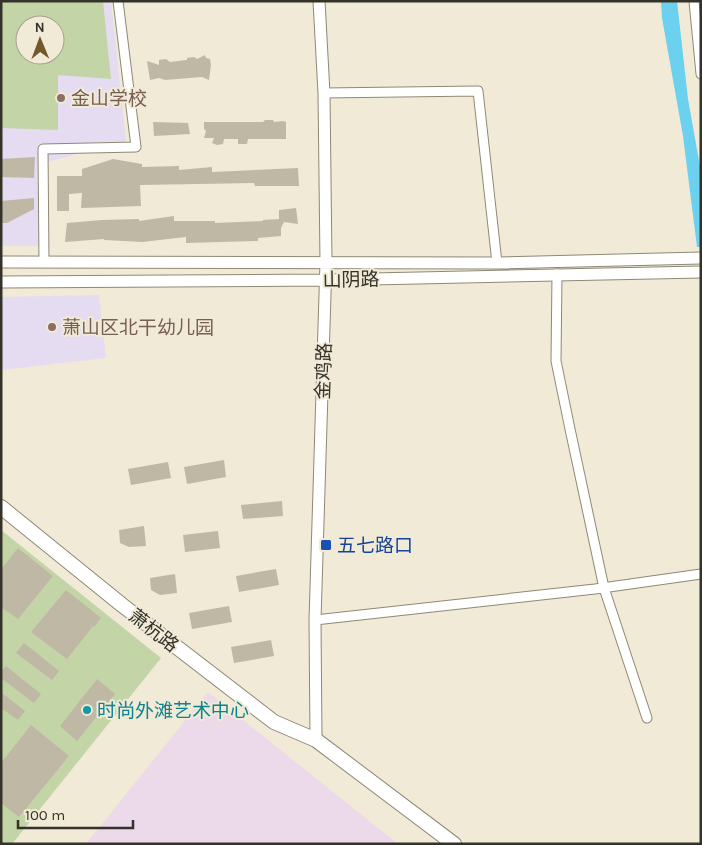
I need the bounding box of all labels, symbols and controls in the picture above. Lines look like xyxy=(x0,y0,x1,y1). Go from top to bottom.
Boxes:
north arrow xyxy=(15,15,65,65)
text: N xyxy=(35,19,45,36)
place label: 金山学校 xyxy=(71,88,147,110)
marker: 金山学校 xyxy=(55,92,67,104)
street label: 山阴路 xyxy=(322,269,380,291)
place label: 萧山区北干幼儿园 xyxy=(62,317,214,339)
marker: 萧山区北干幼儿园 xyxy=(46,321,58,333)
street label: 金鸡路 xyxy=(312,342,336,400)
place label: 五七路口 xyxy=(337,535,413,557)
marker: 五七路口 xyxy=(319,538,333,552)
street label: 萧杭路 xyxy=(124,605,183,657)
place label: 时尚外滩艺术中心 xyxy=(97,700,249,722)
marker: 时尚外滩艺术中心 xyxy=(81,704,93,716)
scale bar xyxy=(18,798,132,830)
text: 100 m xyxy=(25,806,65,824)

